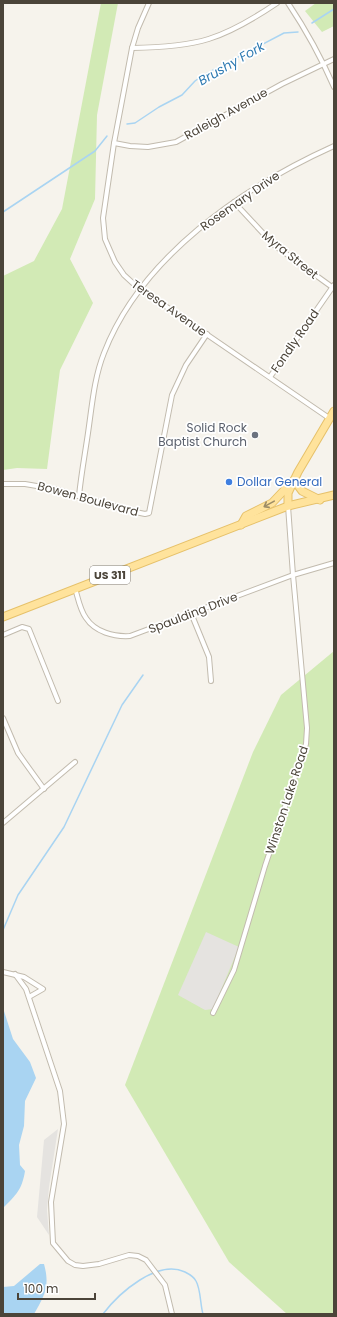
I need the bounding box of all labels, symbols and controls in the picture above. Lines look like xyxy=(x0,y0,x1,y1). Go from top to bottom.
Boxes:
water label: Brushy Fork xyxy=(195,36,269,90)
street label: Raleigh Avenue xyxy=(181,84,270,143)
street label: Rosemary Drive xyxy=(196,167,283,234)
street label: Myra Street xyxy=(259,227,322,283)
street label: Teresa Avenue xyxy=(128,275,210,340)
street label: Fondly Road xyxy=(267,306,323,376)
place label: Solid Rock Baptist Church xyxy=(158,419,248,450)
marker: Solid Rock Baptist Church xyxy=(250,430,260,440)
place label: Dollar General xyxy=(237,473,322,490)
street label: Bowen Boulevard xyxy=(36,477,140,520)
marker: Dollar General xyxy=(224,477,234,487)
one-way arrow xyxy=(263,501,275,509)
road number: US 311 xyxy=(90,566,130,584)
street label: Spaulding Drive xyxy=(146,588,240,637)
street label: Winston Lake Road xyxy=(261,744,312,856)
scale bar xyxy=(18,1275,95,1301)
text: 100 m xyxy=(24,1280,58,1297)

